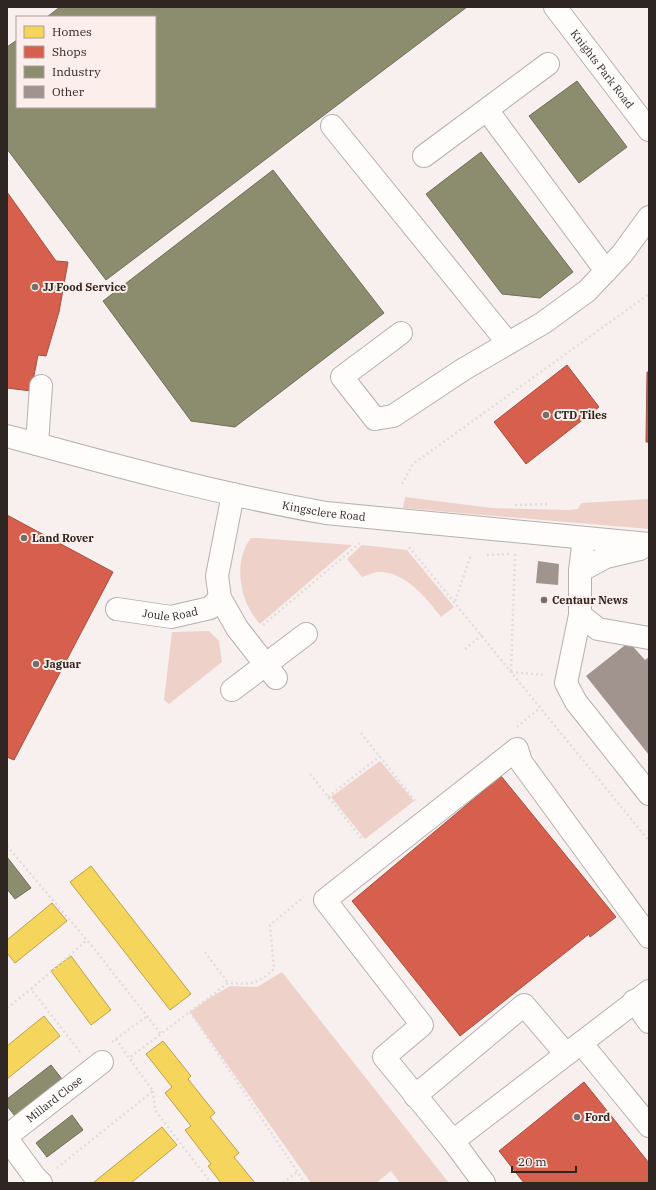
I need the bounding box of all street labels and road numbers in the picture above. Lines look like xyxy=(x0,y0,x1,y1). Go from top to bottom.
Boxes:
street label: Knights Park Road xyxy=(568,27,637,111)
street label: Kingsclere Road xyxy=(281,498,367,524)
street label: Joule Road xyxy=(142,604,200,624)
street label: Millard Close xyxy=(23,1073,85,1125)

